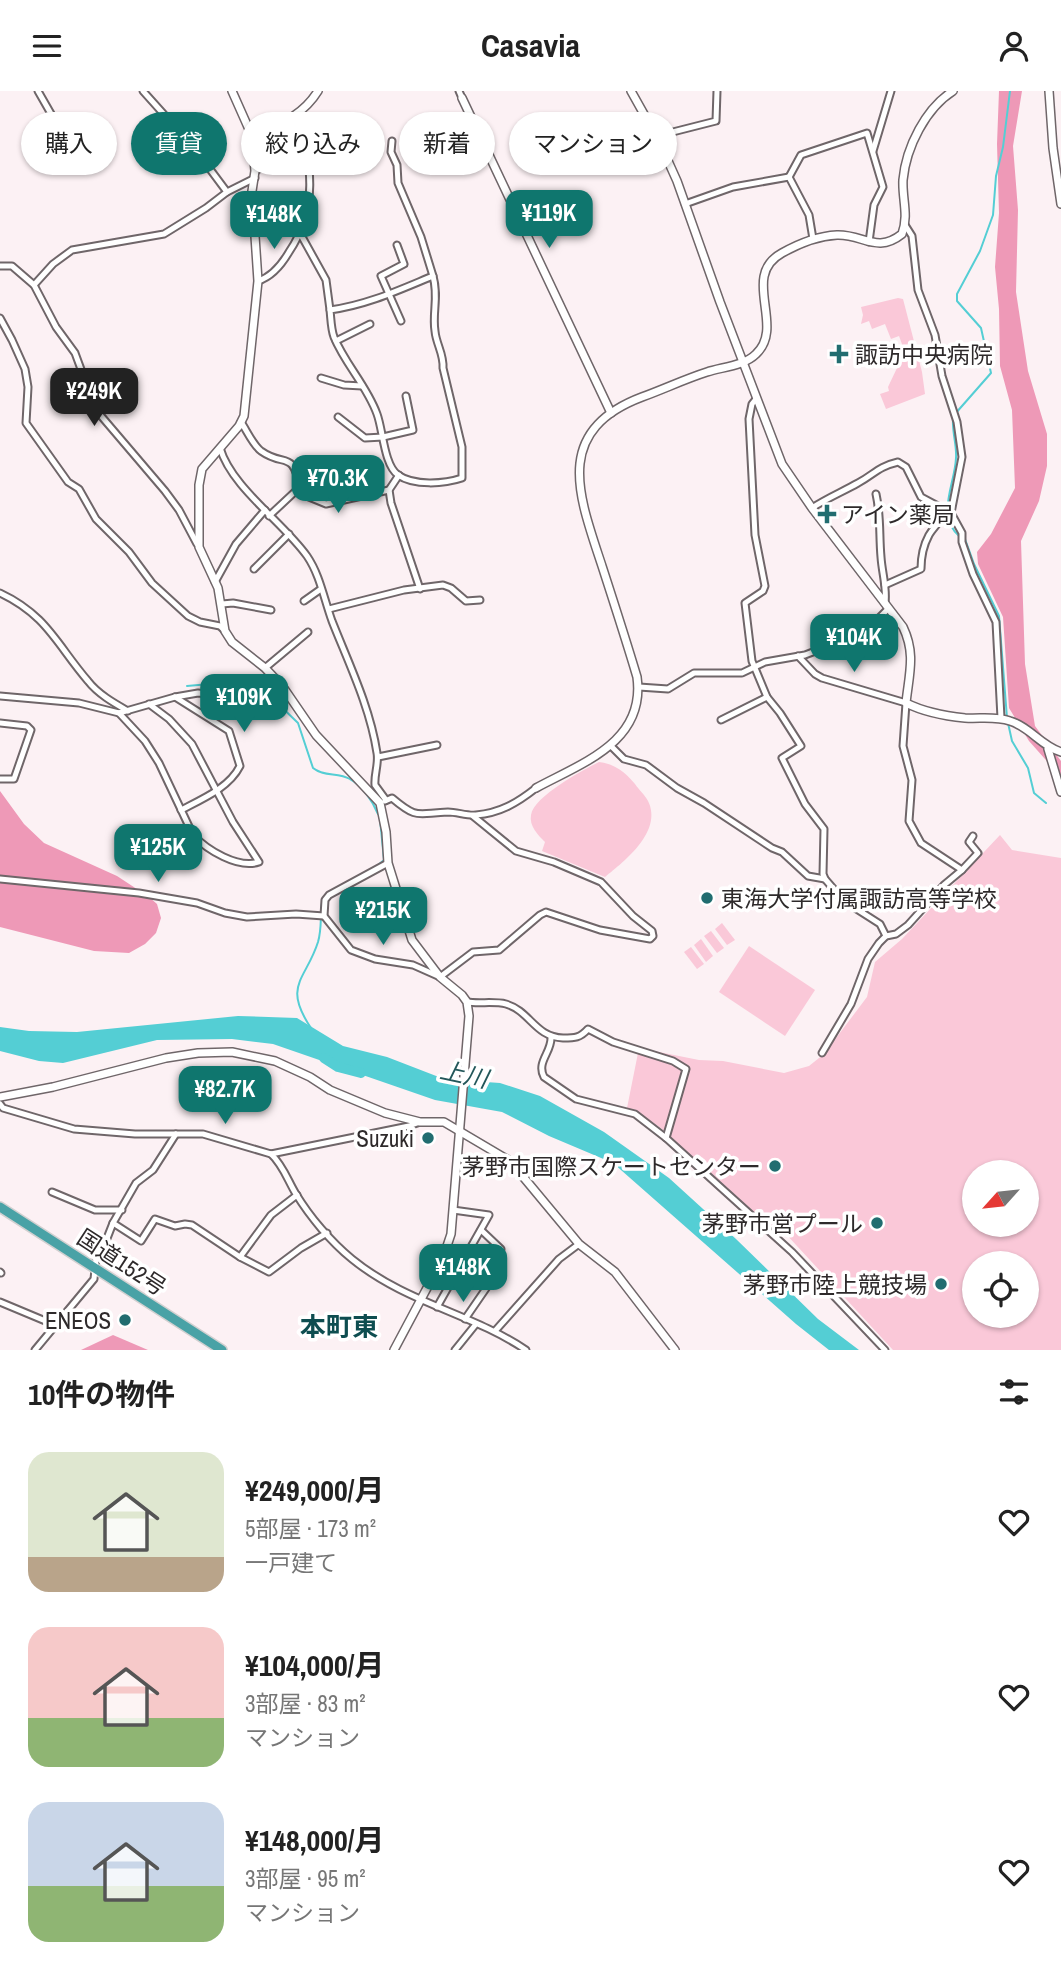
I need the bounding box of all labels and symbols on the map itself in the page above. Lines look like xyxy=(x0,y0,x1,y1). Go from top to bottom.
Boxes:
pin: ¥148K xyxy=(225,191,323,251)
pin: ¥119K xyxy=(500,191,598,250)
place label: 諏訪中央病院 xyxy=(855,339,993,370)
marker: 諏訪中央病院 xyxy=(829,344,849,364)
pin: ¥249K xyxy=(45,369,143,428)
pin: ¥70.3K xyxy=(281,455,395,515)
place label: アイン薬局 xyxy=(841,499,955,530)
marker: アイン薬局 xyxy=(819,506,835,522)
pin: ¥104K xyxy=(805,615,903,674)
pin: ¥109K xyxy=(195,675,293,734)
pin: ¥125K xyxy=(109,825,207,884)
place label: 東海大学付属諏訪高等学校 xyxy=(721,883,997,914)
pin: ¥215K xyxy=(334,887,432,947)
marker: 東海大学付属諏訪高等学校 xyxy=(699,890,715,906)
water label: 上川 xyxy=(437,1053,494,1095)
pin: ¥82.7K xyxy=(168,1067,282,1126)
place label: Suzuki xyxy=(356,1123,414,1154)
marker: Suzuki xyxy=(420,1130,436,1146)
place label: 茅野市国際スケートセンター xyxy=(462,1151,761,1182)
marker: 茅野市国際スケートセンター xyxy=(767,1158,783,1174)
north arrow xyxy=(962,1160,1040,1237)
place label: 茅野市営プール xyxy=(702,1208,863,1239)
marker: 茅野市営プール xyxy=(869,1215,885,1231)
street label: 国道152号 xyxy=(71,1222,173,1302)
pin: ¥148K xyxy=(414,1245,512,1304)
place label: 茅野市陸上競技場 xyxy=(743,1269,927,1300)
marker: 茅野市陸上競技場 xyxy=(933,1276,949,1292)
place label: ENEOS xyxy=(45,1305,111,1336)
district label: 本町東 xyxy=(300,1309,378,1344)
marker: ENEOS xyxy=(117,1312,133,1328)

